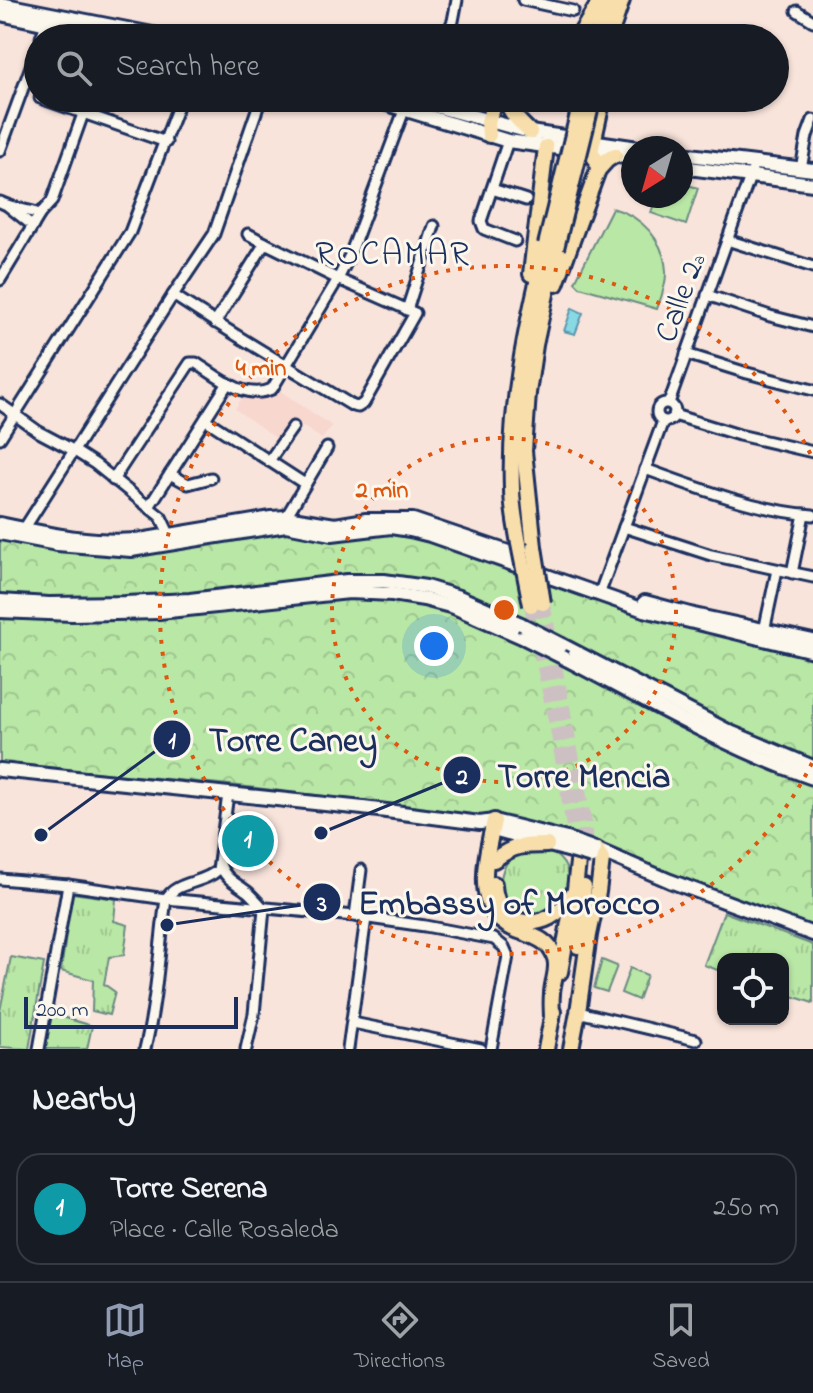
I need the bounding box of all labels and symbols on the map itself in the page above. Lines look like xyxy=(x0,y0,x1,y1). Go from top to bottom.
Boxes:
north arrow xyxy=(621,136,693,208)
district label: ROCAMAR xyxy=(315,231,471,281)
street label: Calle 2ª xyxy=(644,247,720,350)
text: 4 min xyxy=(236,352,286,387)
text: 2 min xyxy=(355,474,409,509)
centre of rings xyxy=(490,596,518,624)
your location xyxy=(414,626,454,666)
callout: Torre Caney xyxy=(152,710,393,768)
text: Torre Caney xyxy=(209,718,377,769)
text: 1 xyxy=(168,725,176,760)
callout: Torre Mencia xyxy=(442,746,687,804)
text: Torre Mencia xyxy=(498,754,670,804)
text: 2 xyxy=(455,761,468,796)
pin: 1 xyxy=(222,811,274,871)
callout: Embassy of Morocco xyxy=(302,873,675,931)
text: Embassy of Morocco xyxy=(358,881,660,932)
text: 3 xyxy=(316,888,327,923)
scale bar xyxy=(24,993,238,1029)

